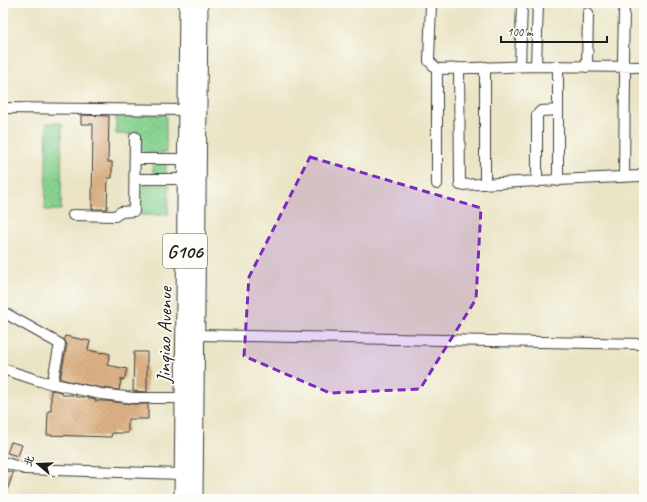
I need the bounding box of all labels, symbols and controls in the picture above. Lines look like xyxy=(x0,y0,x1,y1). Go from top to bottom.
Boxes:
scale bar xyxy=(501,18,607,44)
text: 100 m xyxy=(507,24,534,40)
road number: G106 xyxy=(163,234,207,268)
street label: Jinqiao Avenue xyxy=(151,285,178,384)
north arrow xyxy=(18,444,58,484)
text: 北 xyxy=(20,453,37,468)

